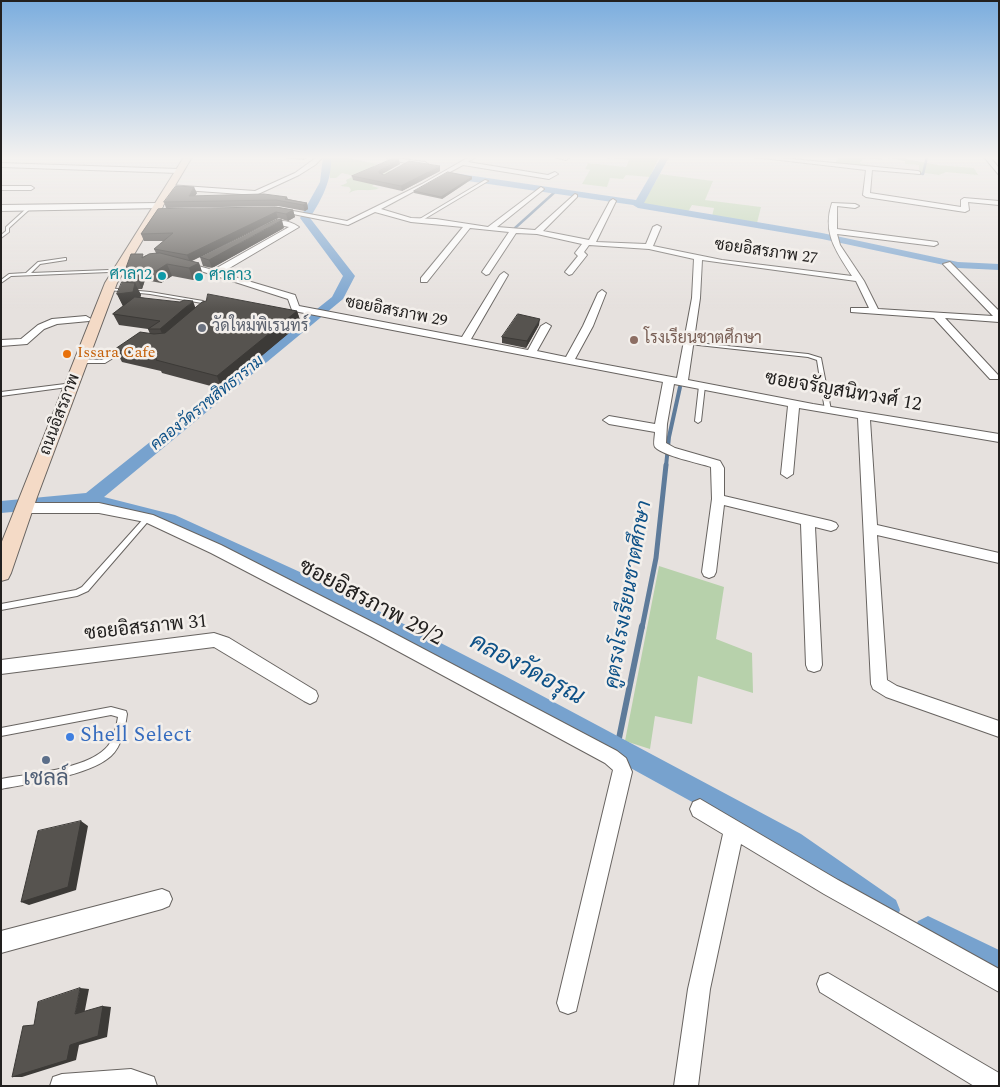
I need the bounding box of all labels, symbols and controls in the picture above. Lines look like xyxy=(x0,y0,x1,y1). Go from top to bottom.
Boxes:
street label: ซอยอิสรภาพ 27 xyxy=(713,236,819,270)
place label: ศาลา2 xyxy=(110,266,152,286)
place label: ศาลา3 xyxy=(209,267,251,287)
marker: ศาลา2 xyxy=(156,270,168,282)
marker: ศาลา3 xyxy=(193,271,205,283)
street label: ซอยอิสรภาพ 29 xyxy=(343,294,449,332)
place label: วัดใหม่พิเรนทร์ xyxy=(212,318,308,338)
marker: วัดใหม่พิเรนทร์ xyxy=(196,322,208,334)
place label: โรงเรียนชาตศึกษา xyxy=(644,330,762,350)
marker: โรงเรียนชาตศึกษา xyxy=(628,334,640,346)
place label: Issara Cafe xyxy=(77,344,156,364)
marker: Issara Cafe xyxy=(61,348,73,360)
water label: คลองวัดราชสิทธาราม xyxy=(148,352,268,456)
street label: ซอยจรัญสนิทวงศ์ 12 xyxy=(763,368,923,418)
street label: ถนนอิสรภาพ xyxy=(37,372,85,458)
water label: คูตรงโรงเรียนชาตศึกษา xyxy=(602,499,658,691)
street label: ซอยอิสรภาพ 29/2 xyxy=(293,555,447,653)
street label: ซอยอิสรภาพ 31 xyxy=(83,611,209,647)
water label: คลองวัดอรุณ xyxy=(464,629,588,713)
place label: Shell Select xyxy=(80,724,192,750)
marker: Shell Select xyxy=(64,731,76,743)
marker: เชลล์ xyxy=(40,754,52,766)
place label: เชลล์ xyxy=(23,768,69,794)

